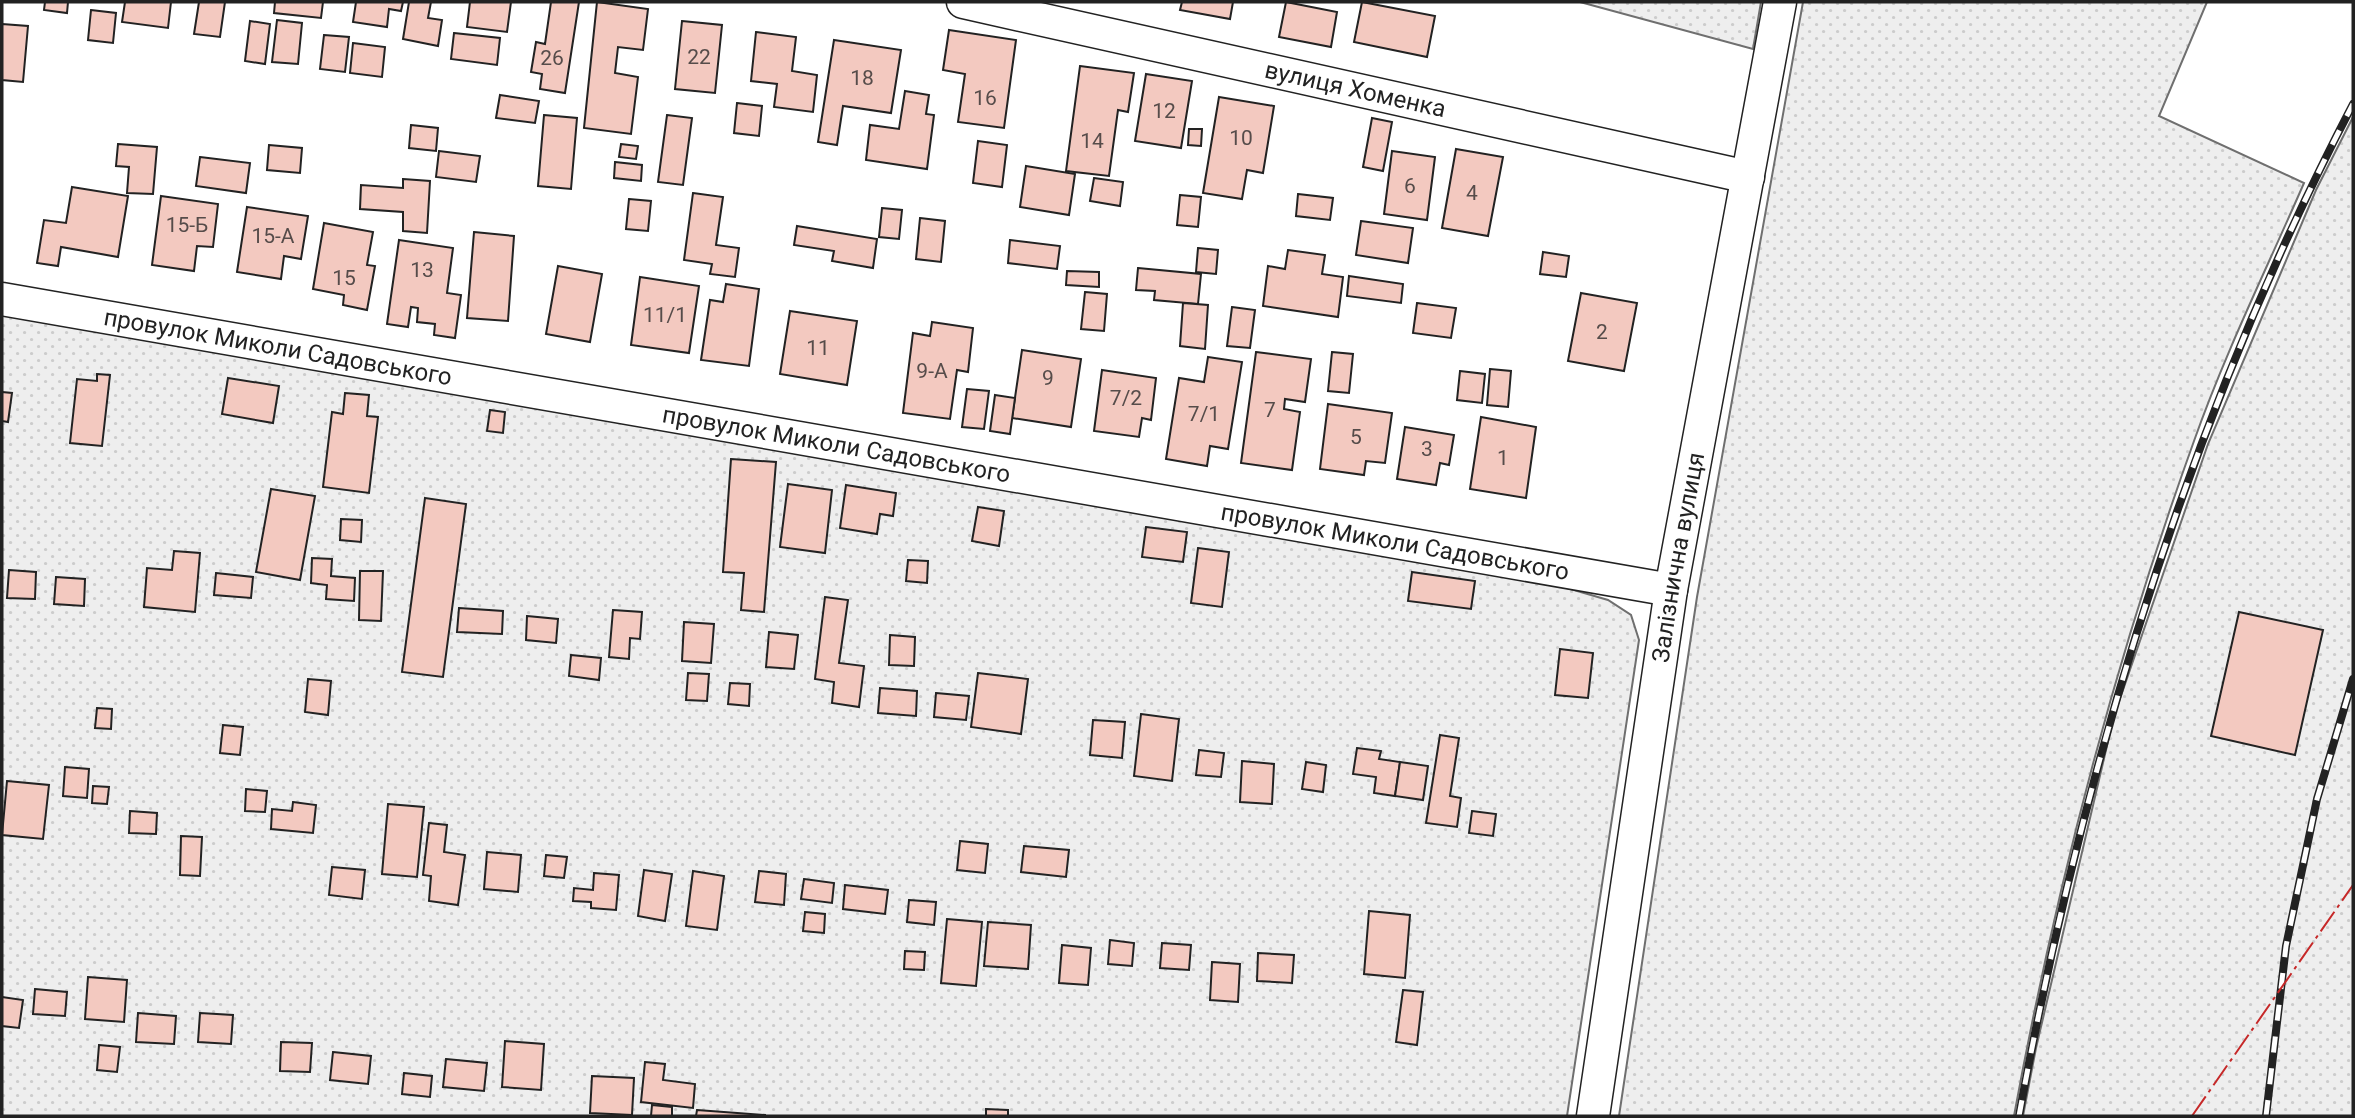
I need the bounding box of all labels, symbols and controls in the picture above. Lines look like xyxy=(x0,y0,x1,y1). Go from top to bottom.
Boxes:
house number: 22 xyxy=(687,45,711,69)
house number: 26 xyxy=(540,46,564,70)
street label: вулиця Хоменка xyxy=(1262,56,1449,123)
house number: 18 xyxy=(850,66,874,90)
house number: 16 xyxy=(973,86,997,110)
house number: 12 xyxy=(1152,99,1176,123)
house number: 10 xyxy=(1229,126,1253,150)
house number: 14 xyxy=(1080,129,1104,153)
house number: 6 xyxy=(1404,174,1416,198)
house number: 4 xyxy=(1466,181,1478,205)
house number: 15-Б xyxy=(166,213,208,237)
house number: 15-А xyxy=(251,224,295,248)
house number: 13 xyxy=(410,258,434,282)
house number: 15 xyxy=(332,266,356,290)
street label: провулок Миколи Садовського xyxy=(102,303,454,391)
house number: 11/1 xyxy=(643,303,687,327)
house number: 2 xyxy=(1596,320,1608,344)
house number: 11 xyxy=(806,336,830,360)
house number: 9-А xyxy=(916,359,948,383)
house number: 9 xyxy=(1042,366,1054,390)
house number: 7/2 xyxy=(1110,386,1142,410)
house number: 7 xyxy=(1264,398,1276,422)
street label: провулок Миколи Садовського xyxy=(660,400,1013,489)
house number: 7/1 xyxy=(1188,402,1220,426)
house number: 5 xyxy=(1350,425,1362,449)
house number: 3 xyxy=(1421,437,1433,461)
house number: 1 xyxy=(1497,446,1509,470)
street label: Залізнична вулиця xyxy=(1646,450,1710,664)
street label: провулок Миколи Садовського xyxy=(1219,498,1571,586)

